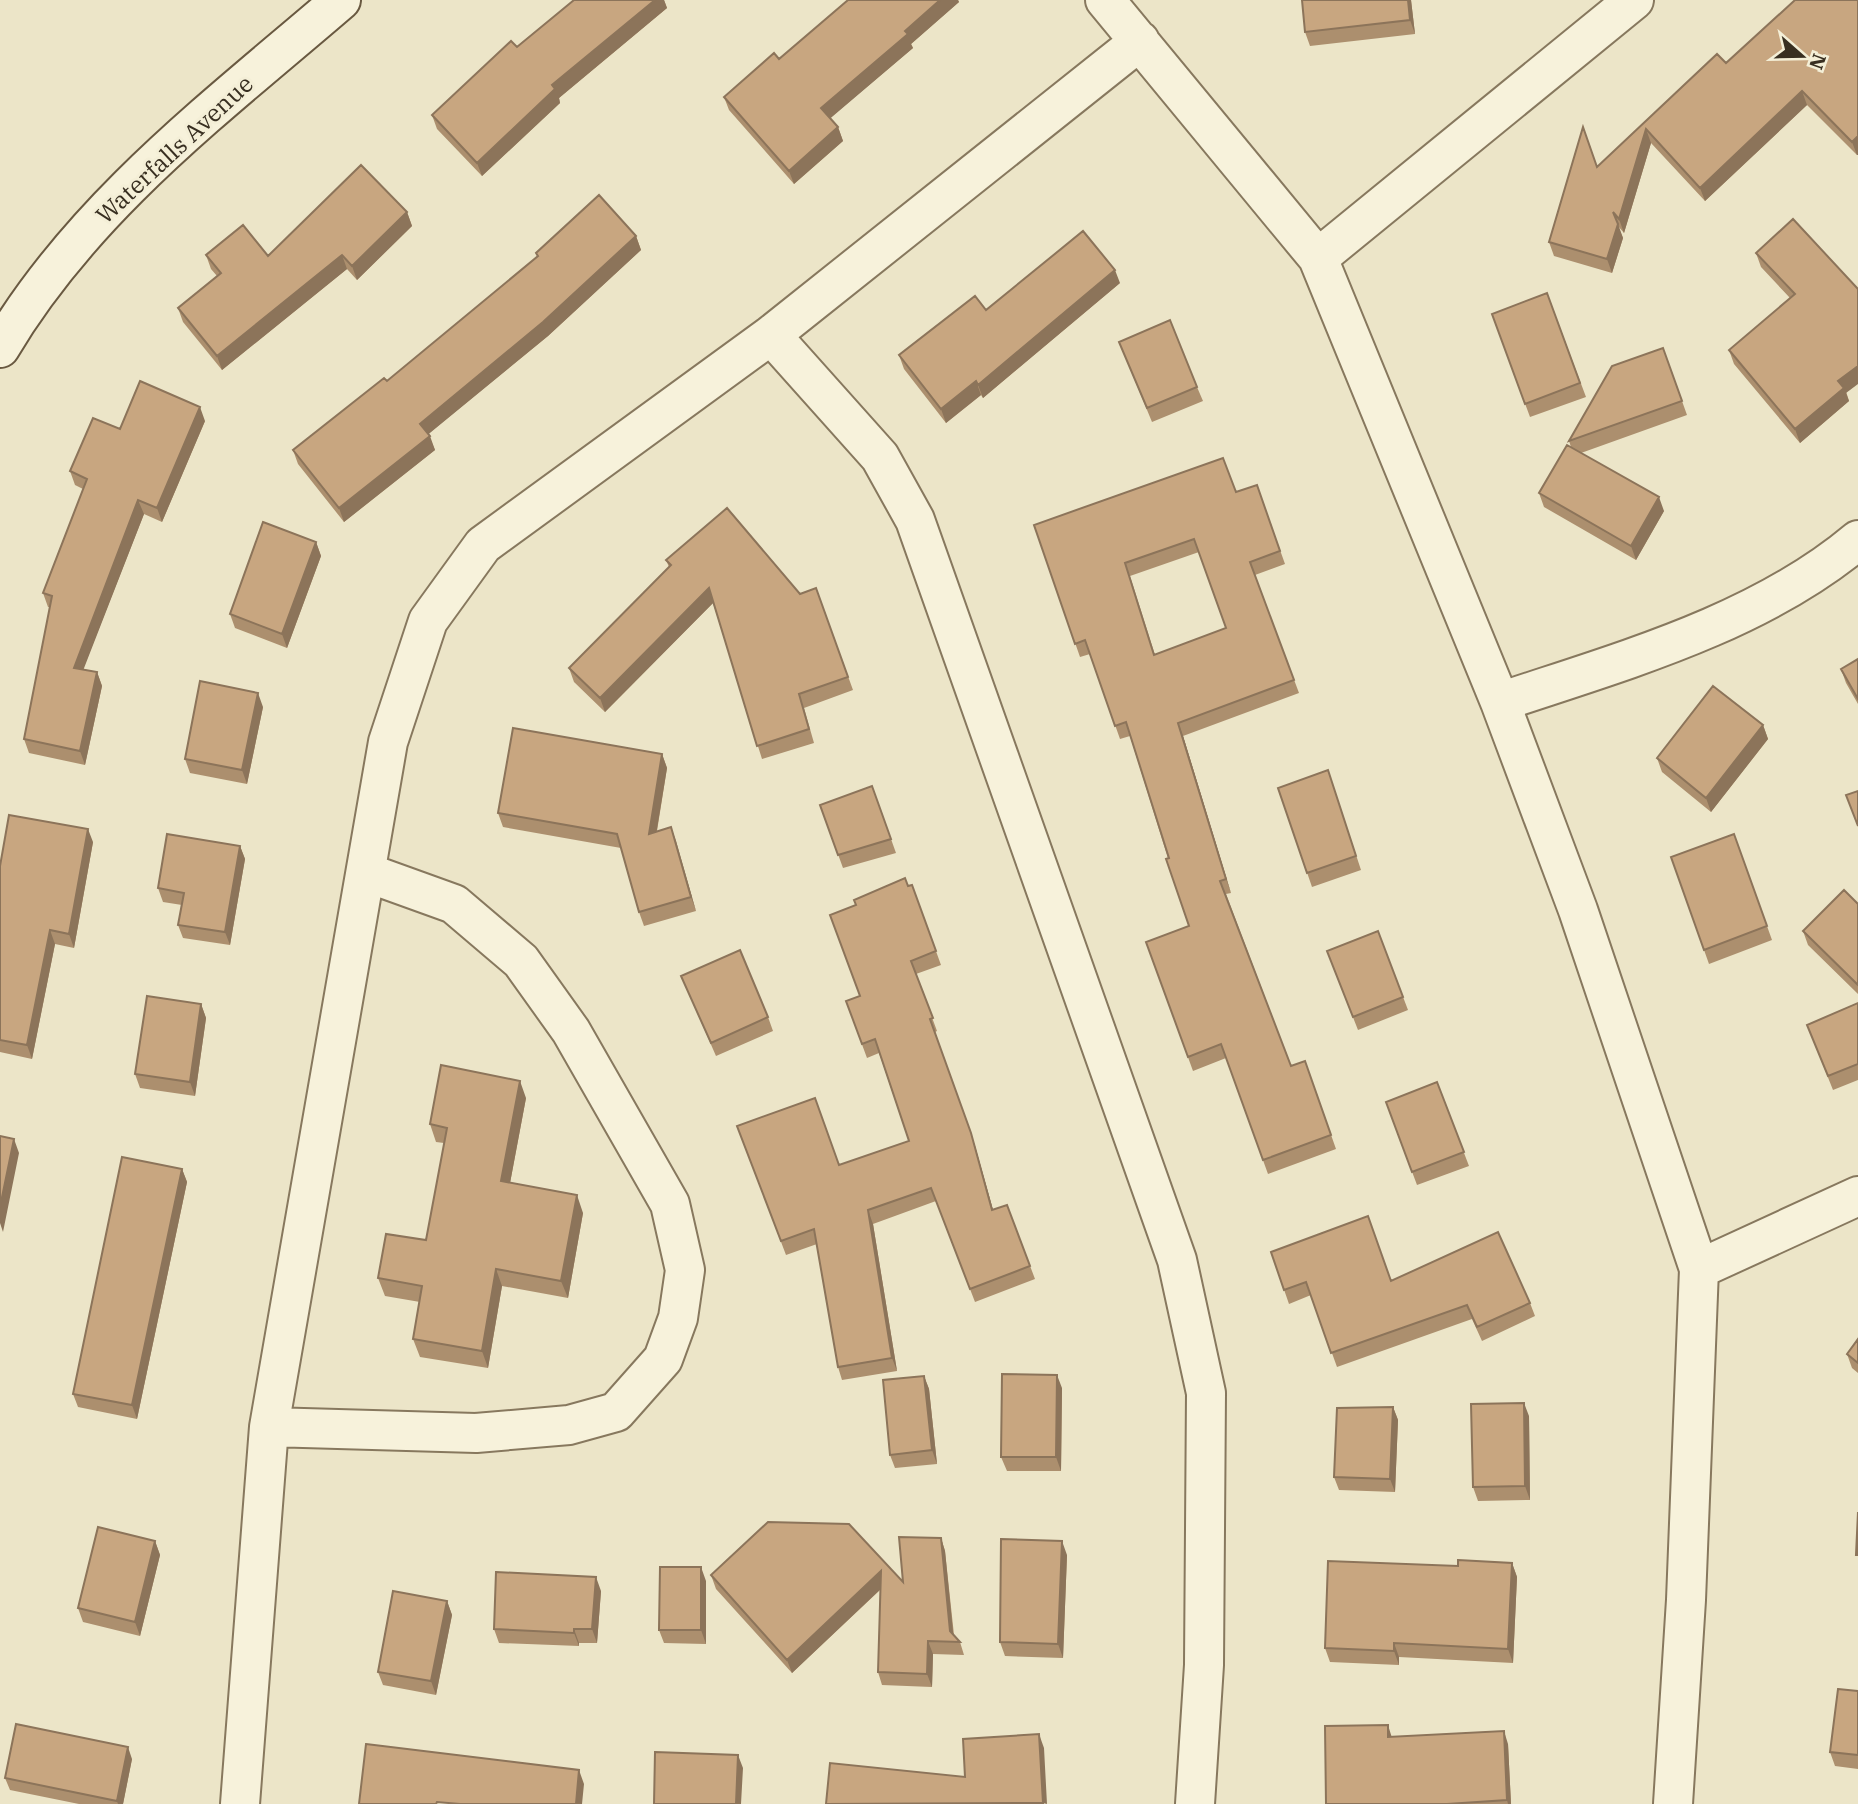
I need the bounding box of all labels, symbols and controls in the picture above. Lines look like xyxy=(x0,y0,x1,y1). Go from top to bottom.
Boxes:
north arrow xyxy=(1767,21,1837,91)
text: N xyxy=(1804,51,1832,73)
street label: Waterfalls Avenue xyxy=(88,68,260,230)

